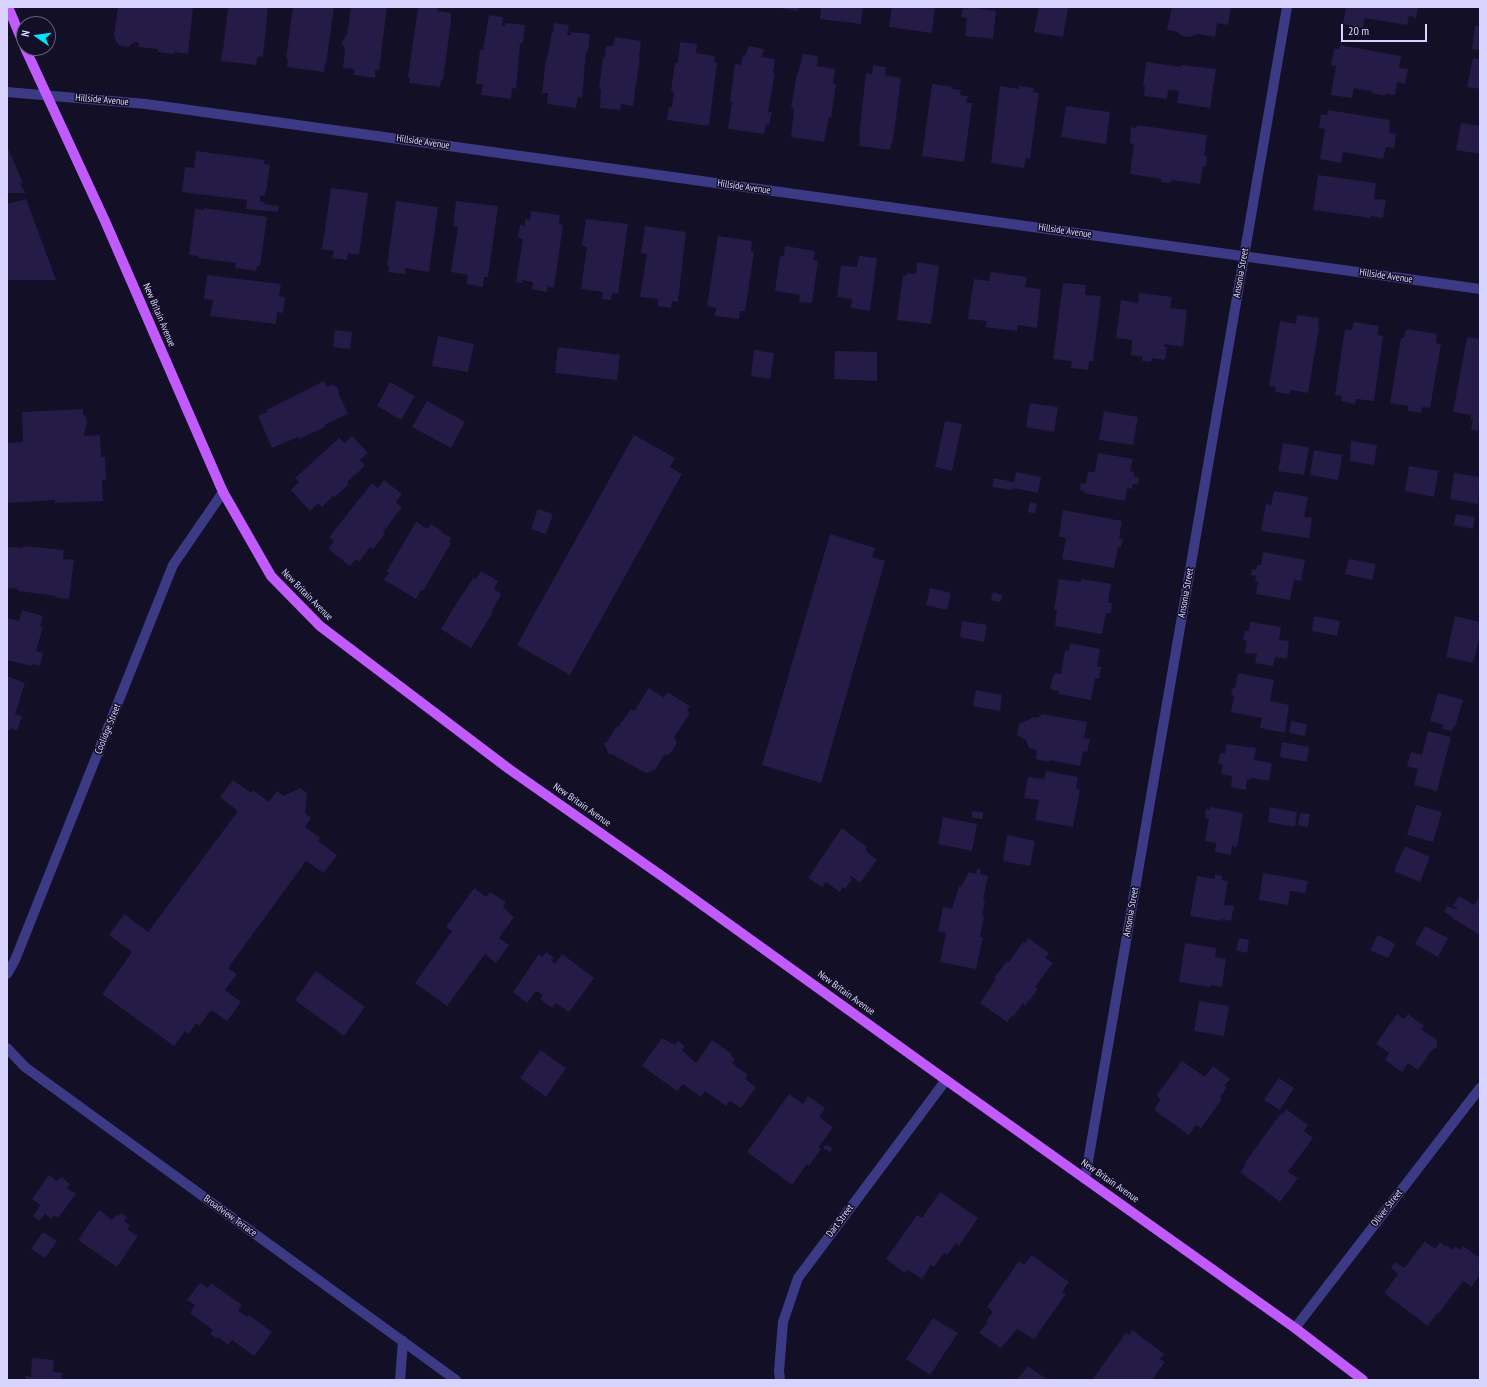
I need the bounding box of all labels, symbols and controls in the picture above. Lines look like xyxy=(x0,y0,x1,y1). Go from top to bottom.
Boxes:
north arrow xyxy=(16,16,56,56)
scale bar xyxy=(1343,16,1429,42)
text: 20 m xyxy=(1348,23,1369,38)
text: N xyxy=(18,29,33,38)
street label: Hillside Avenue xyxy=(75,92,129,108)
street label: Hillside Avenue xyxy=(396,132,450,152)
street label: Hillside Avenue xyxy=(717,177,771,197)
street label: Hillside Avenue xyxy=(1038,221,1092,241)
street label: Ansonia Street xyxy=(1231,247,1251,299)
street label: Hillside Avenue xyxy=(1359,266,1413,286)
street label: New Britain Avenue xyxy=(140,281,178,349)
street label: New Britain Avenue xyxy=(279,567,335,623)
street label: Ansonia Street xyxy=(1176,567,1196,619)
street label: Coolidge Street xyxy=(93,702,123,756)
street label: New Britain Avenue xyxy=(551,781,613,829)
street label: Ansonia Street xyxy=(1121,886,1141,938)
street label: New Britain Avenue xyxy=(815,968,877,1018)
street label: New Britain Avenue xyxy=(1079,1157,1141,1205)
street label: Oliver Street xyxy=(1369,1187,1405,1229)
street label: Broadview Terrace xyxy=(201,1193,259,1239)
street label: Dart Street xyxy=(824,1202,856,1240)

